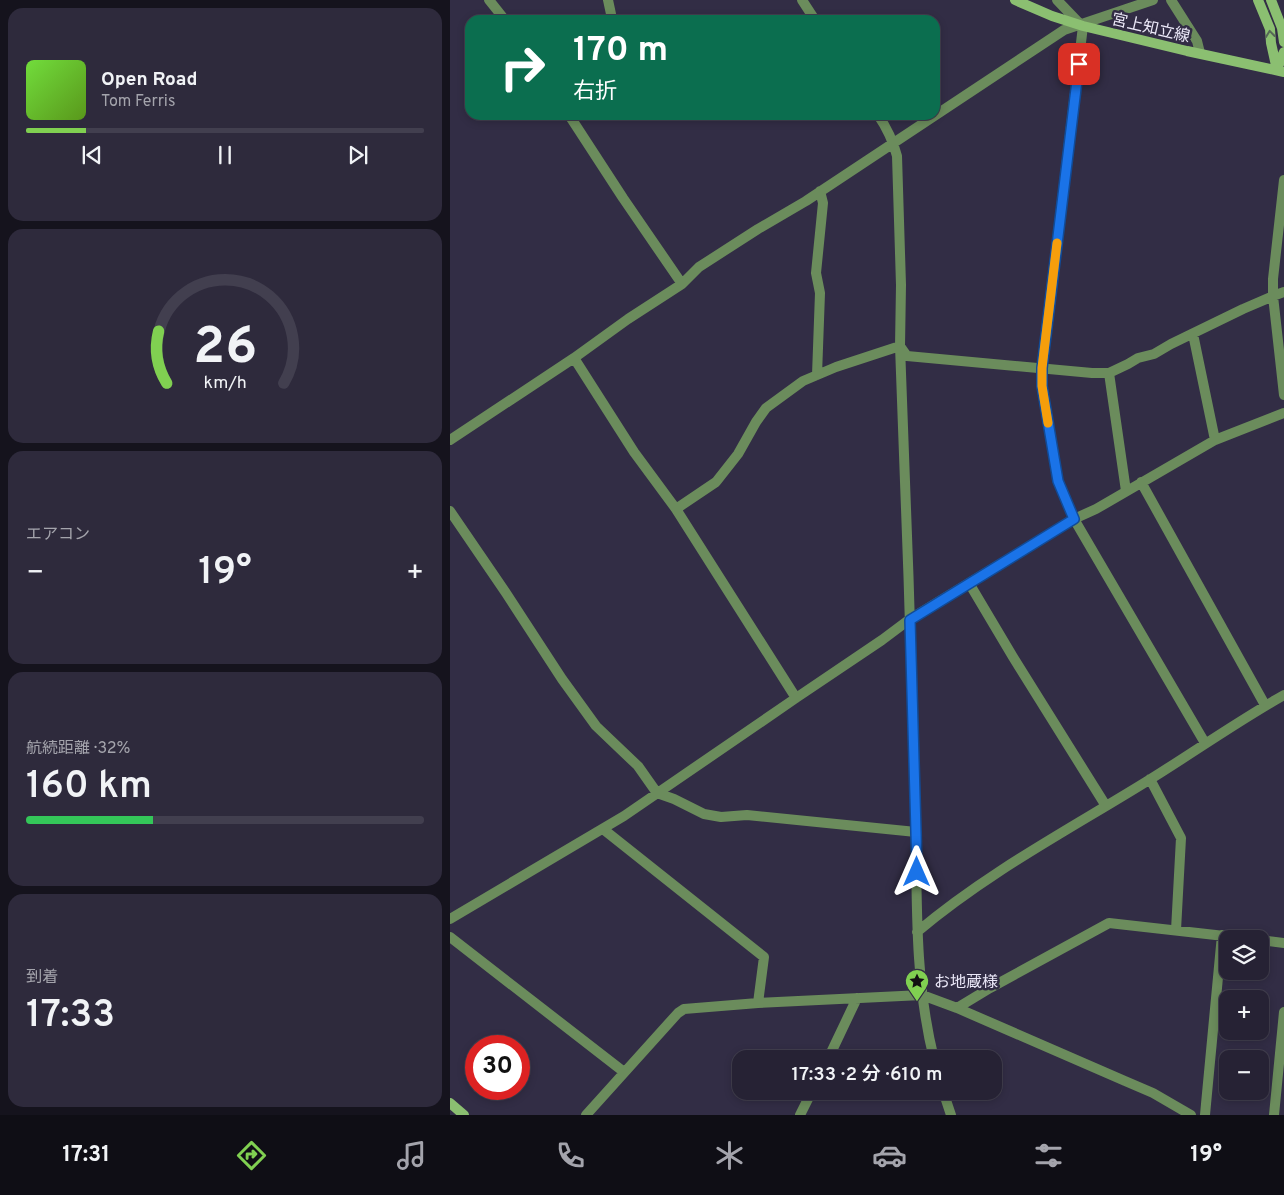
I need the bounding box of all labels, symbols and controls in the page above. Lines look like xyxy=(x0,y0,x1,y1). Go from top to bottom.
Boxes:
street label: 宮上知立線 xyxy=(1109,10,1192,48)
text: 170 m xyxy=(573,29,668,73)
one-way arrow xyxy=(1265,30,1275,39)
icon: right xyxy=(490,35,555,100)
pin xyxy=(1058,43,1100,85)
icon: arrive xyxy=(1065,50,1093,78)
text: Open Road xyxy=(101,68,197,92)
text: 右折 xyxy=(573,79,617,106)
text: Tom Ferris xyxy=(101,92,175,112)
icon: previous xyxy=(78,141,106,169)
icon: pause xyxy=(211,141,239,169)
icon: next xyxy=(344,141,372,169)
text: 26 xyxy=(193,316,257,382)
text: km/h xyxy=(203,372,247,395)
text: エアコン xyxy=(26,525,90,545)
text: 19° xyxy=(198,549,252,598)
text: − xyxy=(26,556,44,592)
text: + xyxy=(406,556,424,592)
text: 航続距離 · 32% xyxy=(26,739,131,759)
text: 160 km xyxy=(26,763,152,812)
position arrow xyxy=(890,845,942,897)
map controls xyxy=(1219,930,1269,1100)
button: layers xyxy=(1219,930,1269,980)
text: 到着 xyxy=(26,968,58,988)
place icon: お地蔵様 xyxy=(904,968,930,1002)
place label: お地蔵様 xyxy=(934,973,998,993)
button: + xyxy=(1219,990,1269,1040)
text: 17:33 xyxy=(26,992,115,1041)
speed limit sign: 30 xyxy=(465,1035,530,1100)
button: − xyxy=(1219,1050,1269,1100)
text: 17:33 · 2 分 · 610 m xyxy=(792,1063,942,1087)
icon: directions xyxy=(234,1138,269,1173)
icon: music xyxy=(394,1138,429,1173)
icon: phone xyxy=(553,1138,588,1173)
icon: climate xyxy=(712,1138,747,1173)
icon: car xyxy=(872,1138,907,1173)
icon: filters xyxy=(1031,1138,1066,1173)
text: 17:31 xyxy=(62,1142,110,1169)
text: 19° xyxy=(1190,1142,1222,1169)

